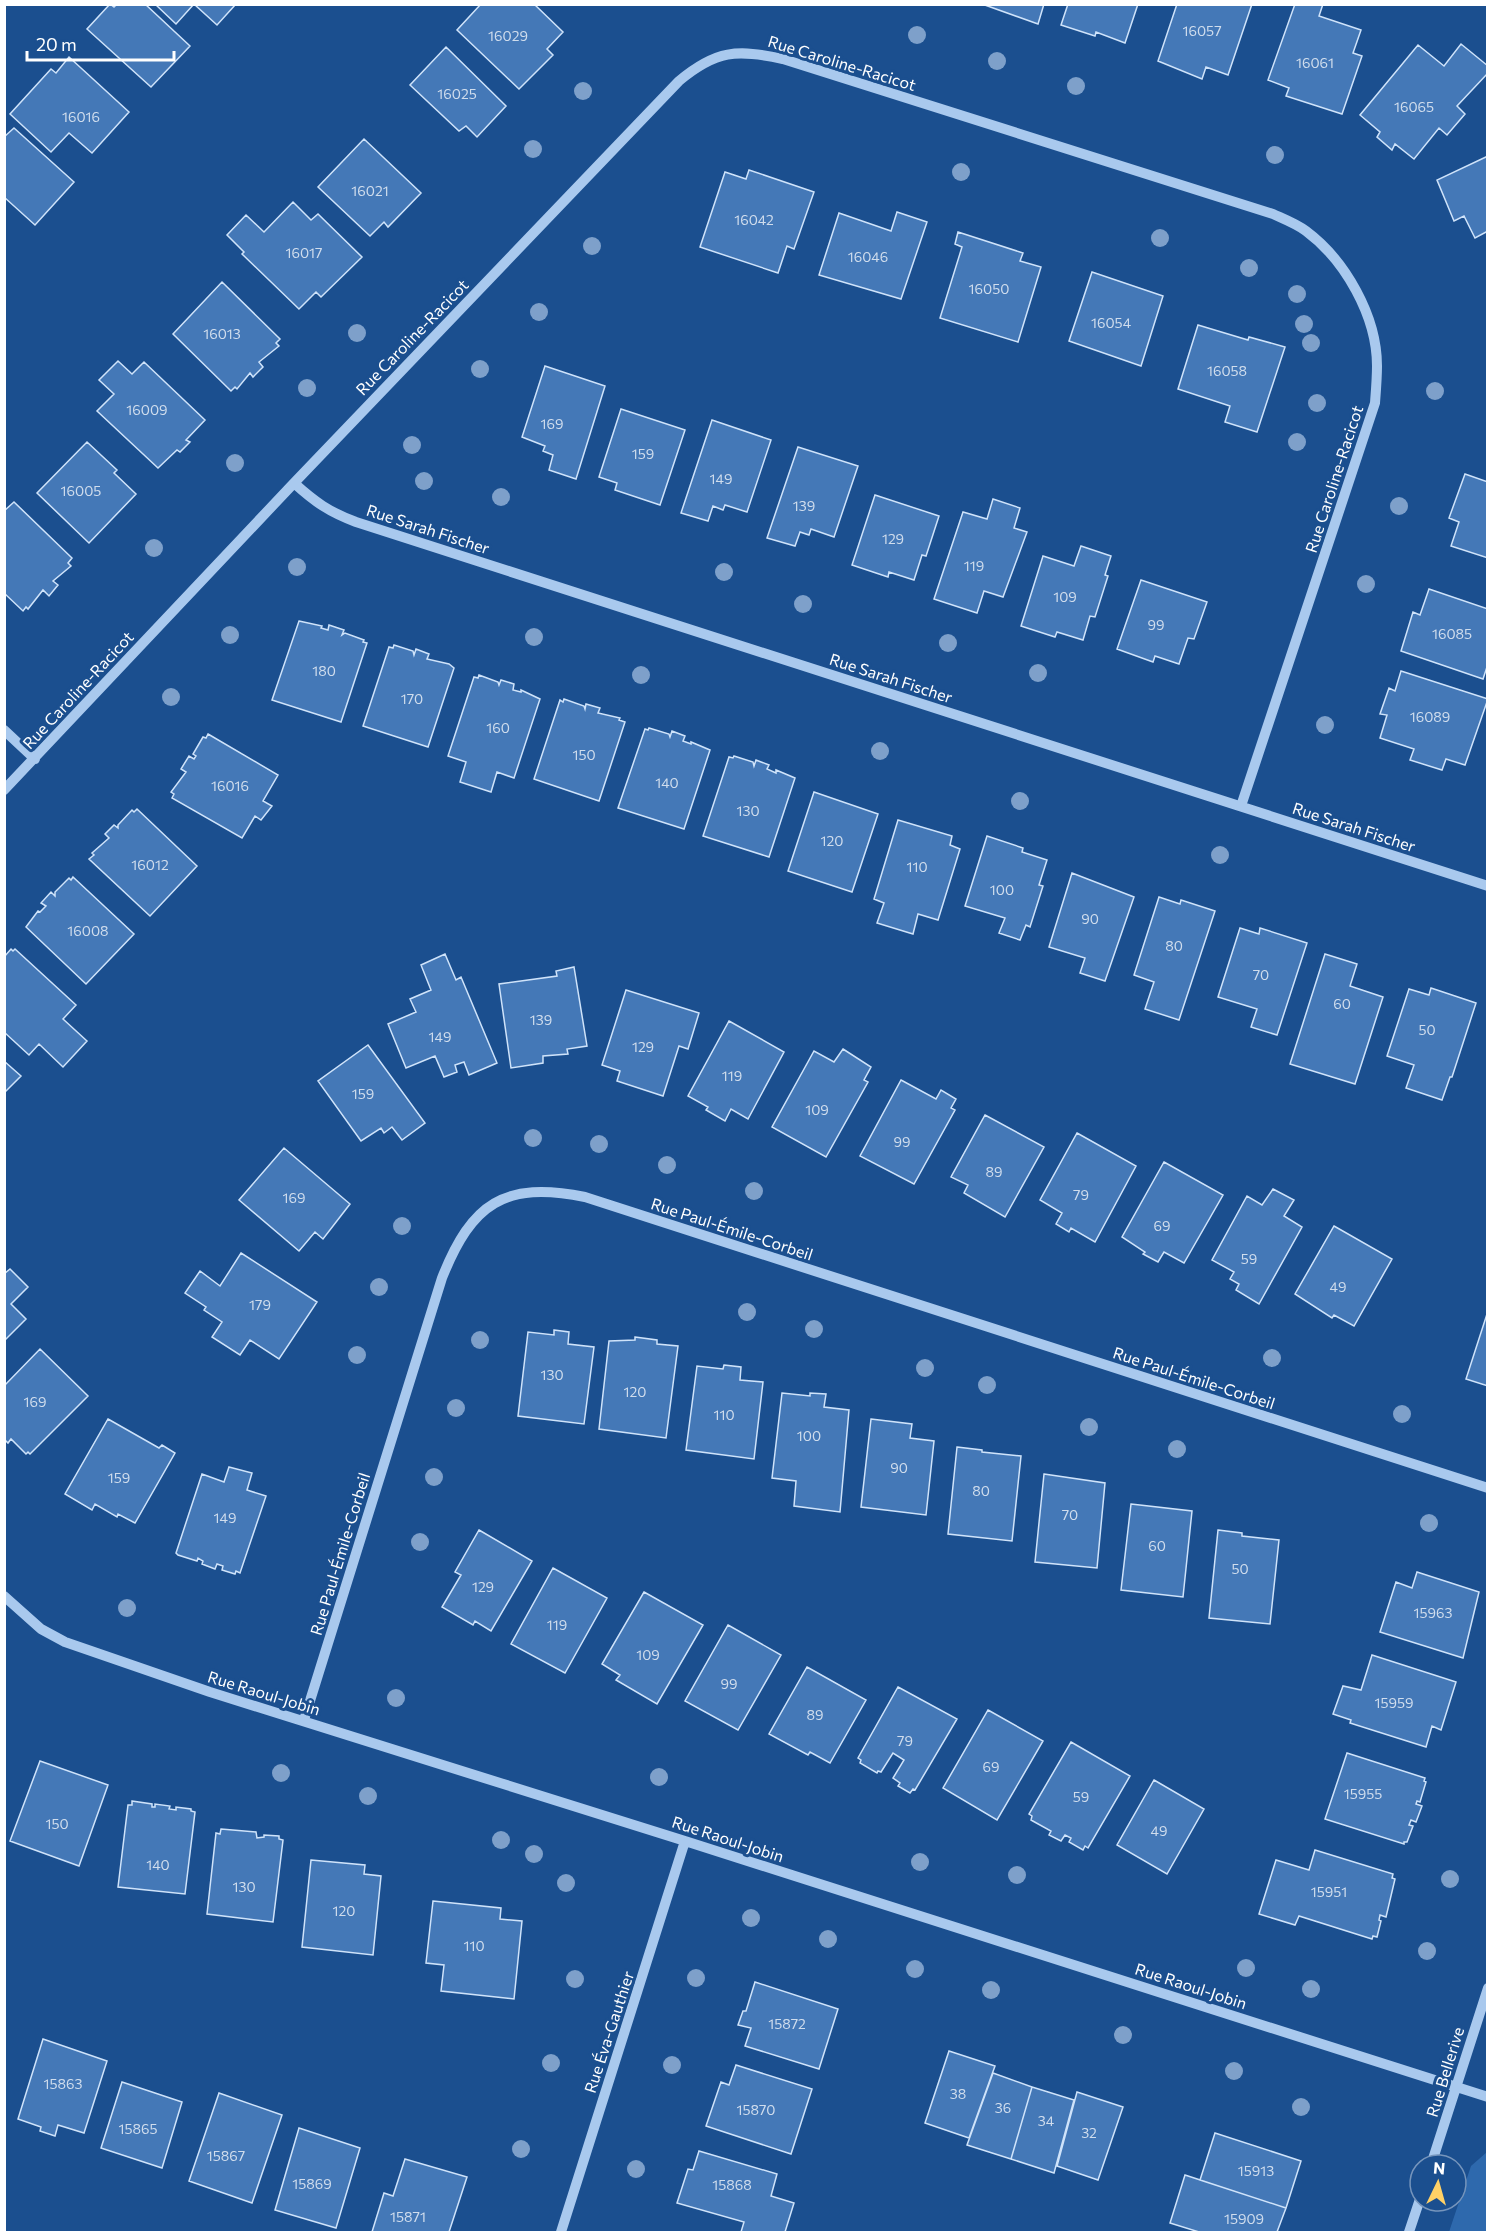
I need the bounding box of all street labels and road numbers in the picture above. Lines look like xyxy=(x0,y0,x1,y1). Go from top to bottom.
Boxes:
street label: Rue Caroline-Racicot xyxy=(766,31,919,94)
street label: Rue Caroline-Racicot xyxy=(351,274,472,399)
street label: Rue Caroline-Racicot xyxy=(1301,402,1366,555)
street label: Rue Sarah Fischer xyxy=(364,500,493,558)
street label: Rue Caroline-Racicot xyxy=(18,627,137,752)
street label: Rue Sarah Fischer xyxy=(827,649,956,707)
street label: Rue Sarah Fischer xyxy=(1290,798,1419,856)
street label: Rue Paul-Émile-Corbeil xyxy=(649,1193,815,1264)
street label: Rue Paul-Émile-Corbeil xyxy=(1111,1342,1277,1413)
street label: Rue Paul-Émile-Corbeil xyxy=(306,1470,373,1637)
street label: Rue Raoul-Jobin xyxy=(206,1666,323,1719)
street label: Rue Raoul-Jobin xyxy=(670,1812,786,1866)
street label: Rue Raoul-Jobin xyxy=(1133,1959,1249,2013)
street label: Rue Éva-Gauthier xyxy=(580,1968,637,2095)
street label: Rue Bellerive xyxy=(1422,2024,1467,2119)

